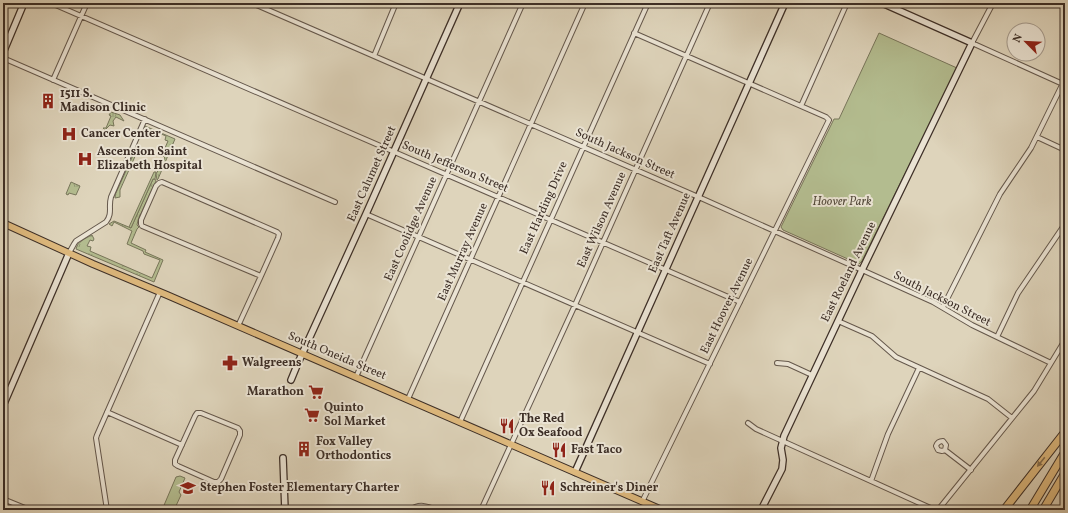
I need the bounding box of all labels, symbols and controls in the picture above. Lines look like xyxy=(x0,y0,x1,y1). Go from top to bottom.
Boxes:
north arrow xyxy=(1006,22,1046,62)
text: N xyxy=(1010,32,1027,45)
place label: 1511 S. Madison Clinic xyxy=(60,86,146,116)
building icon: 1511 S. Madison Clinic xyxy=(39,92,57,110)
street label: East Calumet Street xyxy=(344,123,400,225)
hospital icon: Cancer Center xyxy=(60,125,78,143)
street label: South Jackson Street xyxy=(573,125,677,183)
place label: Cancer Center xyxy=(81,126,161,142)
street label: South Jefferson Street xyxy=(399,137,511,197)
place label: Ascension Saint Elizabeth Hospital xyxy=(97,144,202,174)
hospital icon: Ascension Saint Elizabeth Hospital xyxy=(76,150,94,168)
street label: East Harding Drive xyxy=(516,159,572,257)
street label: East Wilson Avenue xyxy=(574,169,631,271)
street label: East Coolidge Avenue xyxy=(381,174,441,284)
street label: East Taft Avenue xyxy=(645,190,695,276)
park label: Hoover Park xyxy=(813,194,872,210)
street label: East Murray Avenue xyxy=(434,200,492,304)
street label: East Roeland Avenue xyxy=(818,219,880,325)
street label: East Hoover Avenue xyxy=(697,255,757,357)
street label: South Jackson Street xyxy=(890,267,994,331)
street label: South Oneida Street xyxy=(285,328,389,384)
pharmacy icon: Walgreens xyxy=(221,354,239,372)
place label: Walgreens xyxy=(242,355,302,371)
supermarket icon: Marathon xyxy=(307,383,325,401)
place label: Marathon xyxy=(247,384,304,400)
place label: Quinto Sol Market xyxy=(324,400,386,430)
supermarket icon: Quinto Sol Market xyxy=(303,406,321,424)
place label: The Red Ox Seafood xyxy=(519,411,583,441)
restaurant icon: The Red Ox Seafood xyxy=(498,417,516,435)
place label: Fox Valley Orthodontics xyxy=(316,434,392,464)
building icon: Fox Valley Orthodontics xyxy=(295,440,313,458)
restaurant icon: Fast Taco xyxy=(550,441,568,459)
place label: Fast Taco xyxy=(571,442,622,458)
one-way arrow xyxy=(1037,457,1045,468)
school or university icon: Stephen Foster Elementary Charter xyxy=(179,479,197,497)
restaurant icon: Schreiner's Diner xyxy=(539,479,557,497)
place label: Stephen Foster Elementary Charter xyxy=(200,480,400,496)
place label: Schreiner's Diner xyxy=(560,480,659,496)

